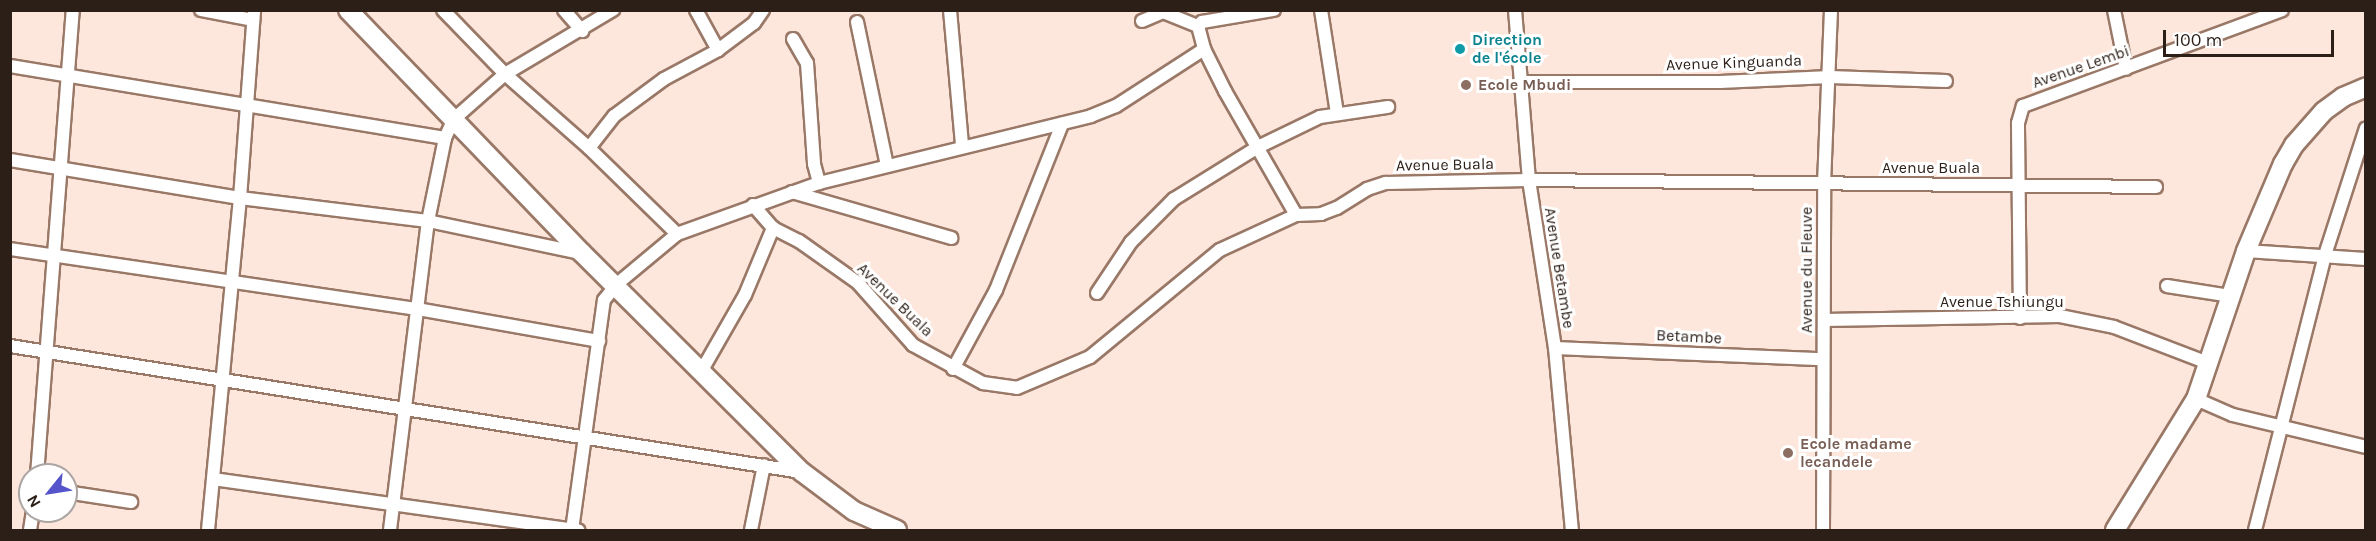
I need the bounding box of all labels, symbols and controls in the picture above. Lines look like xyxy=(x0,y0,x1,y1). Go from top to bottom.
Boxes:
scale bar xyxy=(2166,18,2337,56)
text: 100 m xyxy=(2174,29,2222,51)
place label: Direction de l'école xyxy=(1472,30,1542,68)
street label: Avenue Lembi xyxy=(2030,41,2132,93)
marker: Direction de l'école xyxy=(1453,42,1467,56)
street label: Avenue Kinguanda xyxy=(1666,51,1802,75)
place label: Ecole Mbudi xyxy=(1478,75,1571,95)
marker: Ecole Mbudi xyxy=(1459,78,1473,92)
street label: Avenue Buala xyxy=(1396,155,1494,175)
street label: Avenue Buala xyxy=(1882,158,1980,178)
street label: Avenue Betambe xyxy=(1540,206,1578,330)
street label: Avenue du Fleuve xyxy=(1797,207,1817,333)
street label: Avenue Buala xyxy=(853,259,937,341)
street label: Avenue Tshiungu xyxy=(1940,292,2064,312)
street label: Betambe xyxy=(1656,326,1722,348)
place label: Ecole madame lecandele xyxy=(1800,434,1912,472)
marker: Ecole madame lecandele xyxy=(1781,446,1795,460)
north arrow xyxy=(18,463,78,523)
text: N xyxy=(23,492,45,511)

